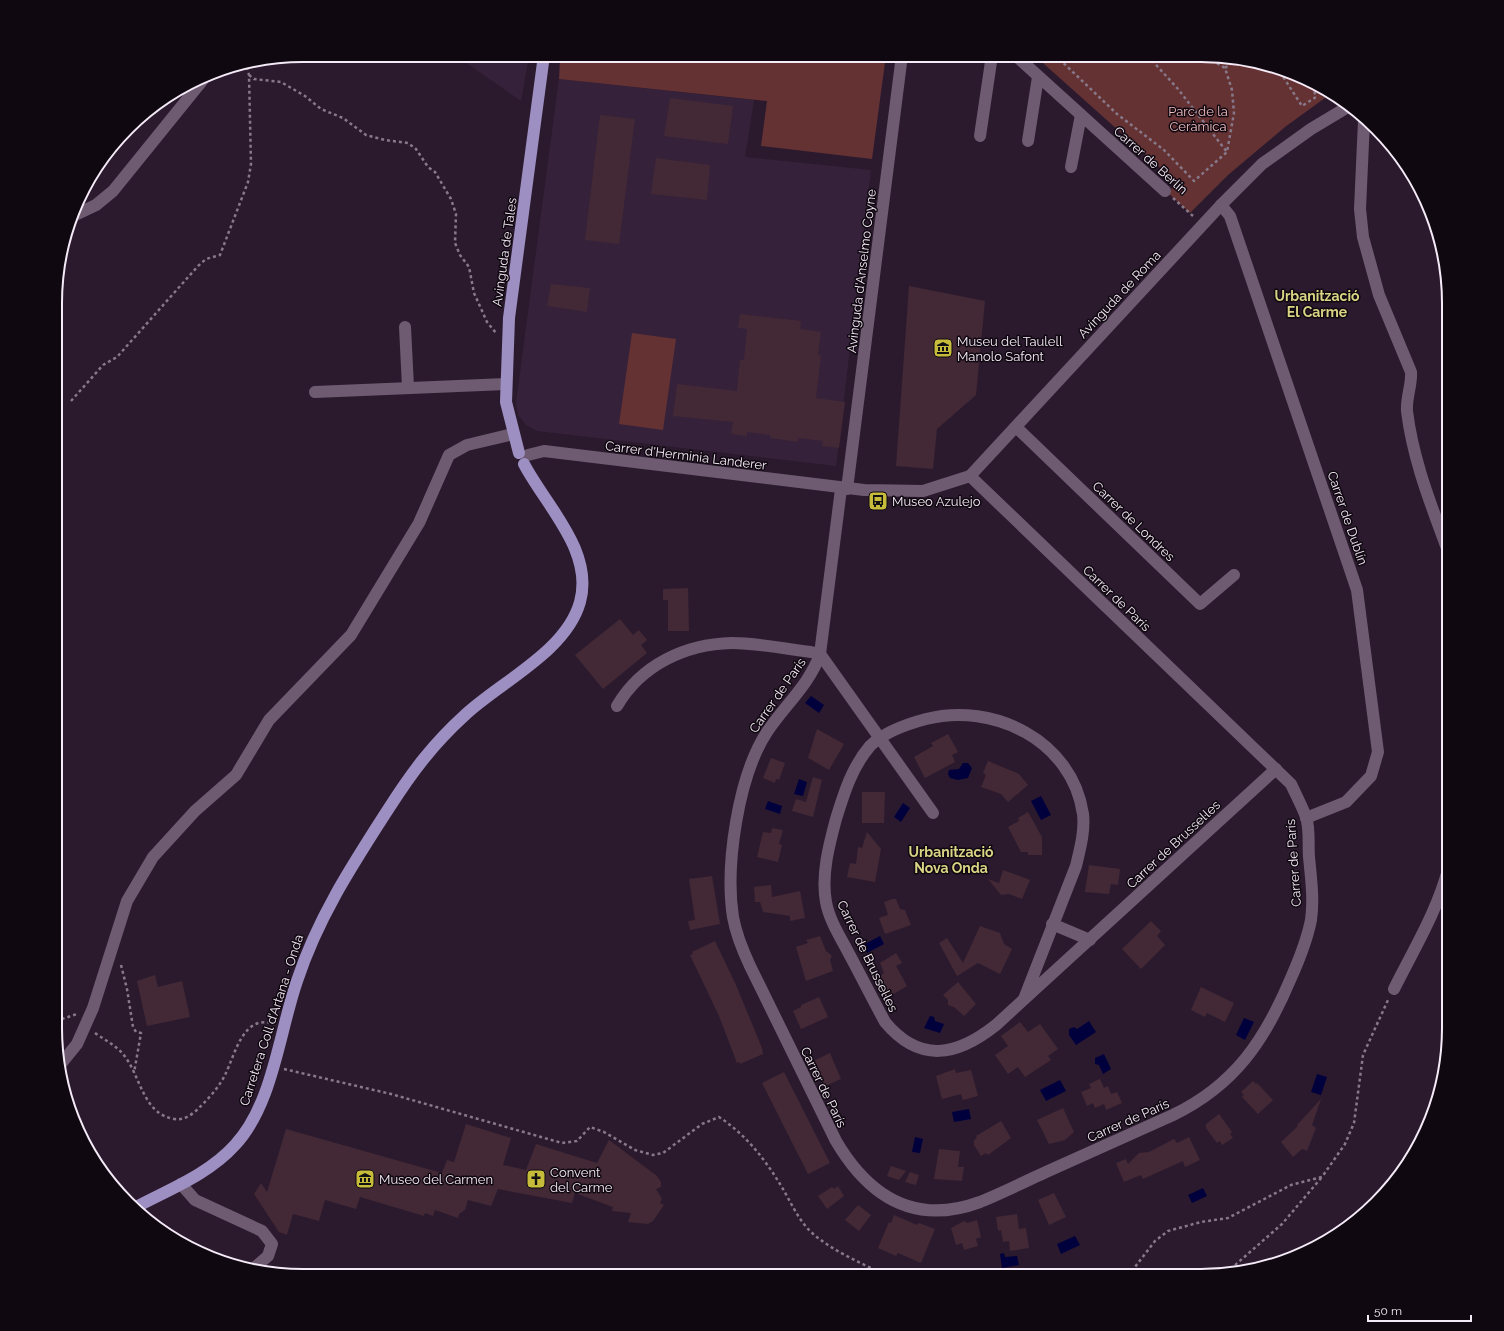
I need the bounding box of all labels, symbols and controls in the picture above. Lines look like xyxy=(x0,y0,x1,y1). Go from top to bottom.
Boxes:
park label: Parc de la Ceràmica xyxy=(1168,104,1228,134)
street label: Carrer de Berlín xyxy=(1111,123,1191,197)
street label: Avinguda d'Anselmo Coyne xyxy=(844,188,879,354)
street label: Avinguda de Tales xyxy=(489,197,520,307)
street label: Avinguda de Roma xyxy=(1075,248,1164,341)
district label: Urbanització El Carme xyxy=(1275,288,1360,320)
place label: Museu del Taulell Manolo Safont xyxy=(957,334,1063,364)
museum icon: Museu del Taulell Manolo Safont xyxy=(932,337,954,359)
street label: Carrer d'Herminia Landerer xyxy=(604,438,768,473)
street label: Carrer de Dublín xyxy=(1324,469,1371,567)
street label: Carrer de Londres xyxy=(1090,478,1178,564)
bus stop icon: Museo Azulejo xyxy=(867,490,889,512)
place label: Museo Azulejo xyxy=(892,494,981,509)
street label: Carrer de París xyxy=(1080,562,1153,634)
street label: Carrer de París xyxy=(746,655,809,736)
street label: Carrer de Brussel·les xyxy=(1124,797,1223,892)
street label: Carrer de París xyxy=(1283,819,1304,907)
district label: Urbanització Nova Onda xyxy=(909,844,994,876)
street label: Carrer de Brussel·les xyxy=(834,898,901,1014)
street label: Carretera Coll d’Artana - Onda xyxy=(237,933,306,1108)
street label: Carrer de París xyxy=(798,1044,850,1130)
street label: Carrer de París xyxy=(1085,1096,1171,1145)
place label: Convent del Carme xyxy=(550,1165,613,1195)
museum icon: Museo del Carmen xyxy=(354,1168,376,1190)
church icon: Convent del Carme xyxy=(525,1168,547,1190)
place label: Museo del Carmen xyxy=(379,1172,493,1187)
scale bar xyxy=(1368,1297,1471,1323)
text: 50 m xyxy=(1374,1304,1402,1318)

